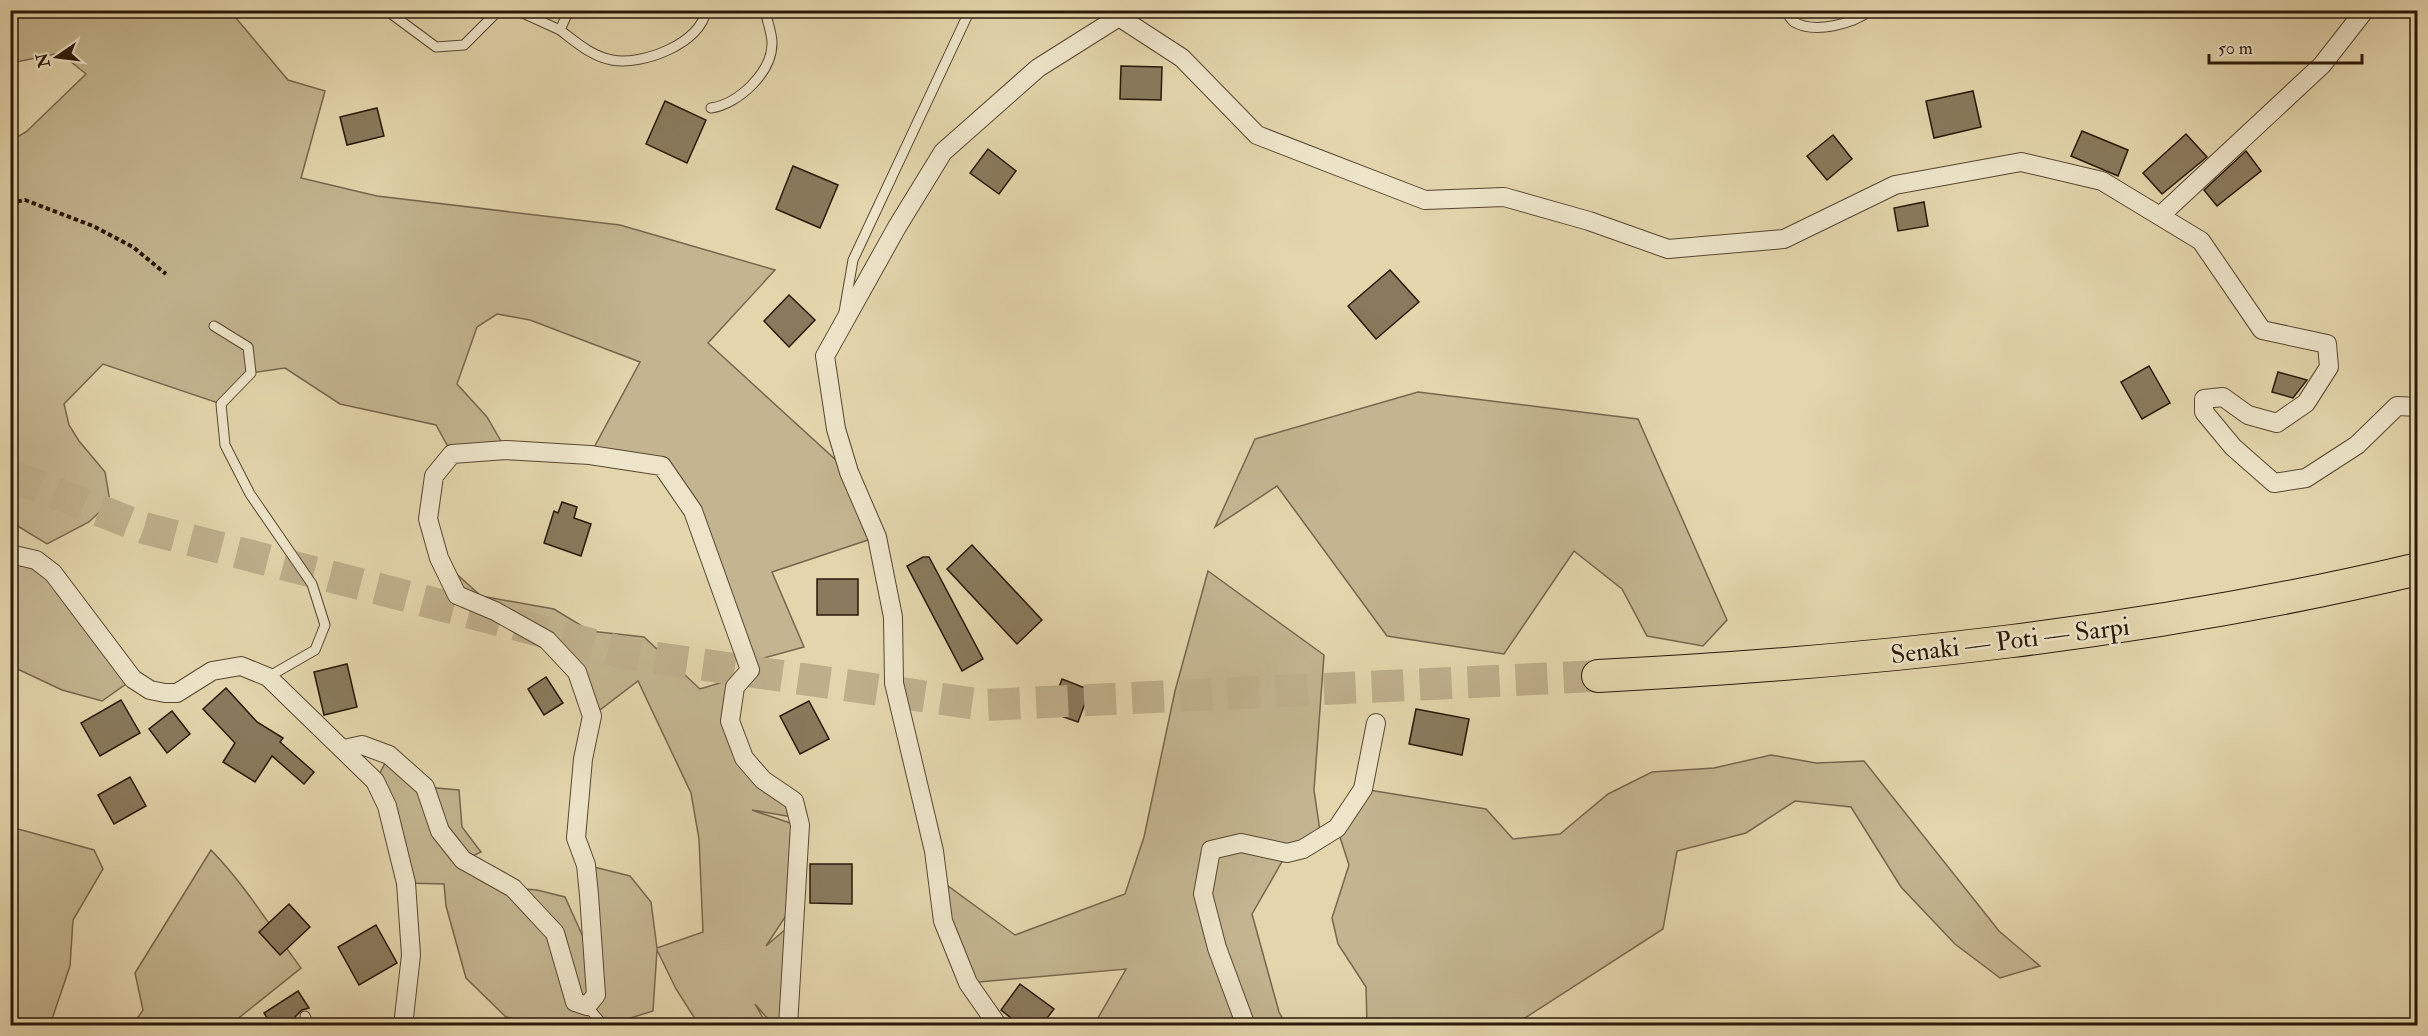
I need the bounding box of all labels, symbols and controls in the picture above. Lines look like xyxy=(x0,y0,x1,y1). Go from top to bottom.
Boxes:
north arrow xyxy=(27,27,87,87)
scale bar xyxy=(2209,27,2362,65)
text: 50 m xyxy=(2218,37,2253,60)
text: N xyxy=(32,50,55,71)
street label: Senaki — Poti — Sarpi xyxy=(1889,610,2132,673)

